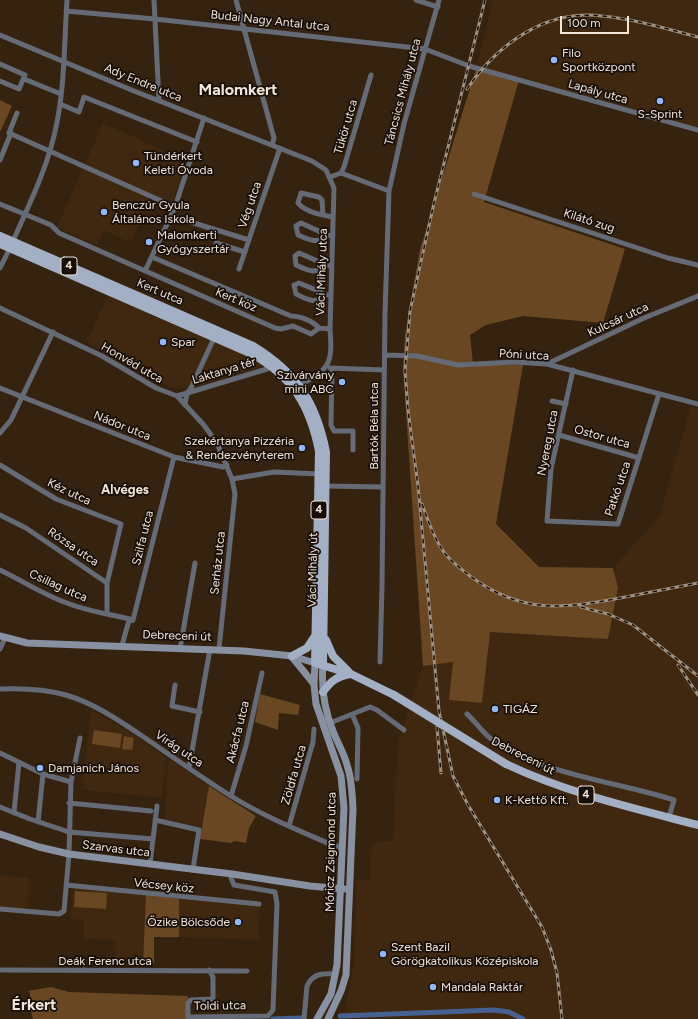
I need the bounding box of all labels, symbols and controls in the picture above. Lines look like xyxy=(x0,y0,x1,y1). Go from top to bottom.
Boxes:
street label: Budai Nagy Antal utca xyxy=(210,8,330,34)
scale bar xyxy=(562,8,631,34)
text: 100 m xyxy=(567,16,601,30)
street label: Táncsics Mihály utca xyxy=(382,37,424,147)
place label: Filo Sportközpont xyxy=(562,46,636,74)
marker: Filo Sportközpont xyxy=(549,55,559,65)
street label: Ady Endre utca xyxy=(102,61,184,105)
street label: Lapály utca xyxy=(567,77,629,107)
district label: Malomkert xyxy=(199,80,277,100)
marker: S-Sprint xyxy=(655,96,665,106)
street label: Tükör utca xyxy=(331,98,361,156)
place label: S-Sprint xyxy=(638,107,682,121)
place label: Tündérkert Keleti Óvoda xyxy=(144,149,213,177)
marker: Tündérkert Keleti Óvoda xyxy=(131,158,141,168)
street label: Vég utca xyxy=(235,180,265,230)
place label: Benczúr Gyula Általános Iskola xyxy=(112,198,195,226)
street label: Kilátó zug xyxy=(562,206,616,236)
marker: Benczúr Gyula Általános Iskola xyxy=(99,207,109,217)
place label: Malomkerti Gyógyszertár xyxy=(157,228,229,256)
street label: Váci Mihály utca xyxy=(313,228,331,316)
marker: Malomkerti Gyógyszertár xyxy=(144,237,154,247)
road number: 4 xyxy=(61,257,77,275)
street label: Kert utca xyxy=(135,276,185,308)
street label: Kert köz xyxy=(213,285,259,315)
street label: Kulcsár utca xyxy=(585,300,651,340)
place label: Spar xyxy=(171,335,196,349)
marker: Spar xyxy=(158,337,168,347)
street label: Honvéd utca xyxy=(98,340,166,386)
street label: Póni utca xyxy=(499,347,549,363)
street label: Laktanya tér xyxy=(190,354,258,388)
place label: Szivárvány mini ABC xyxy=(277,368,334,396)
marker: Szivárvány mini ABC xyxy=(337,377,347,387)
street label: Bartók Béla utca xyxy=(367,382,381,470)
street label: Nádor utca xyxy=(91,408,153,444)
street label: Nyereg utca xyxy=(535,409,561,477)
street label: Ostor utca xyxy=(573,422,631,452)
place label: Szekértanya Pizzéria & Rendezvényterem xyxy=(184,434,294,462)
marker: Szekértanya Pizzéria & Rendezvényterem xyxy=(297,443,307,453)
street label: Patkó utca xyxy=(602,460,634,518)
street label: Kéz utca xyxy=(45,476,93,508)
district label: Alvéges xyxy=(101,482,149,498)
road number: 4 xyxy=(311,501,327,519)
street label: Szilfa utca xyxy=(129,509,157,567)
street label: Rózsa utca xyxy=(45,525,101,569)
street label: Serház utca xyxy=(208,531,228,595)
street label: Váci Mihály út xyxy=(305,532,321,608)
street label: Csillag utca xyxy=(27,567,89,605)
street label: Debreceni út xyxy=(142,628,212,644)
street label: Akácfa utca xyxy=(223,699,253,765)
place label: TIGÁZ xyxy=(503,702,538,716)
marker: TIGÁZ xyxy=(490,704,500,714)
street label: Virág utca xyxy=(152,728,206,770)
street label: Debreceni út xyxy=(489,734,557,778)
street label: Zöldfa utca xyxy=(279,743,309,807)
place label: Damjanich János xyxy=(48,761,139,775)
marker: Damjanich János xyxy=(35,763,45,773)
road number: 4 xyxy=(578,786,594,804)
street label: Móricz Zsigmond utca xyxy=(323,792,339,912)
place label: K-Kettő Kft. xyxy=(505,793,569,807)
marker: K-Kettő Kft. xyxy=(492,795,502,805)
street label: Szarvas utca xyxy=(81,838,151,860)
street label: Vécsey köz xyxy=(133,876,195,896)
place label: Őzike Bölcsőde xyxy=(147,915,230,929)
marker: Őzike Bölcsőde xyxy=(233,917,243,927)
place label: Szent Bazil Görögkatolikus Középiskola xyxy=(391,940,538,968)
marker: Szent Bazil Görögkatolikus Középiskola xyxy=(378,949,388,959)
street label: Deák Ferenc utca xyxy=(58,954,152,968)
place label: Mandala Raktár xyxy=(441,980,523,994)
marker: Mandala Raktár xyxy=(428,982,438,992)
district label: Érkert xyxy=(11,995,57,1015)
street label: Toldi utca xyxy=(194,998,246,1014)

